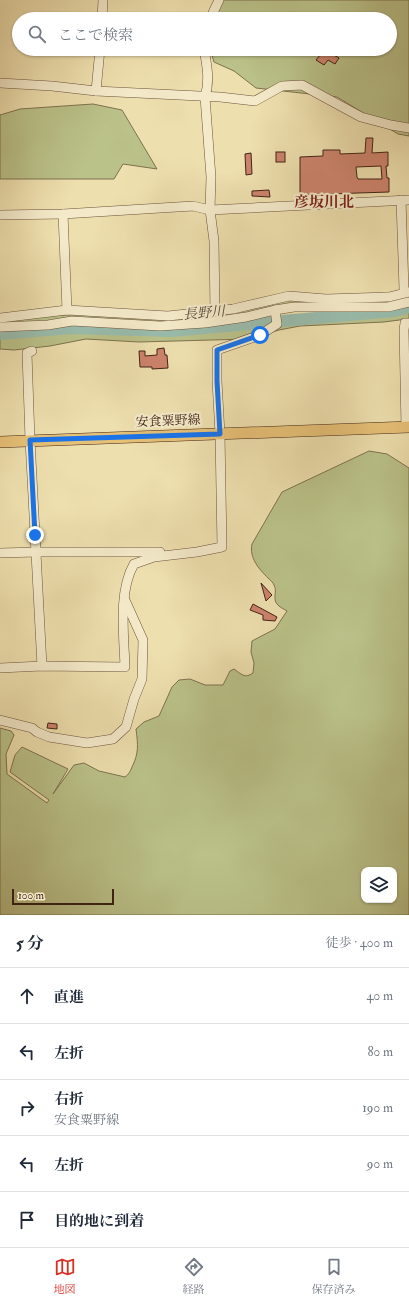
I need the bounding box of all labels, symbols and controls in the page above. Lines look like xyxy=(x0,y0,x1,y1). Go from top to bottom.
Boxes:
search box xyxy=(12,12,397,56)
icon: search xyxy=(26,23,48,45)
text: ここで検索 xyxy=(58,26,133,45)
district label: 彦坂川北 xyxy=(294,193,354,212)
water label: 長野川 xyxy=(182,303,228,323)
route start xyxy=(251,326,269,344)
street label: 安食粟野線 xyxy=(135,412,201,430)
route end xyxy=(26,526,44,544)
map controls xyxy=(361,867,397,903)
button: layers xyxy=(361,867,397,903)
scale bar xyxy=(12,887,114,906)
text: 100 m xyxy=(18,889,44,902)
text: 5 分 xyxy=(16,933,44,954)
text: 徒歩 · 400 m xyxy=(326,935,393,951)
icon: ahead xyxy=(16,985,38,1007)
text: 直進 xyxy=(54,988,84,1007)
text: 40 m xyxy=(367,988,393,1004)
icon: left xyxy=(16,1041,38,1063)
text: 左折 xyxy=(54,1044,84,1063)
text: 80 m xyxy=(367,1044,393,1060)
text: 右折 xyxy=(54,1090,84,1109)
icon: right xyxy=(16,1097,38,1119)
text: 190 m xyxy=(362,1100,393,1116)
text: 安食粟野線 xyxy=(54,1112,119,1128)
icon: left xyxy=(16,1153,38,1175)
text: 左折 xyxy=(54,1156,84,1175)
text: 90 m xyxy=(367,1156,393,1172)
icon: arrive xyxy=(16,1209,38,1231)
text: 目的地に到着 xyxy=(54,1212,144,1231)
tab: 地図 xyxy=(54,1256,76,1296)
tab: 経路 xyxy=(183,1256,205,1296)
tab: 保存済み xyxy=(312,1256,356,1296)

